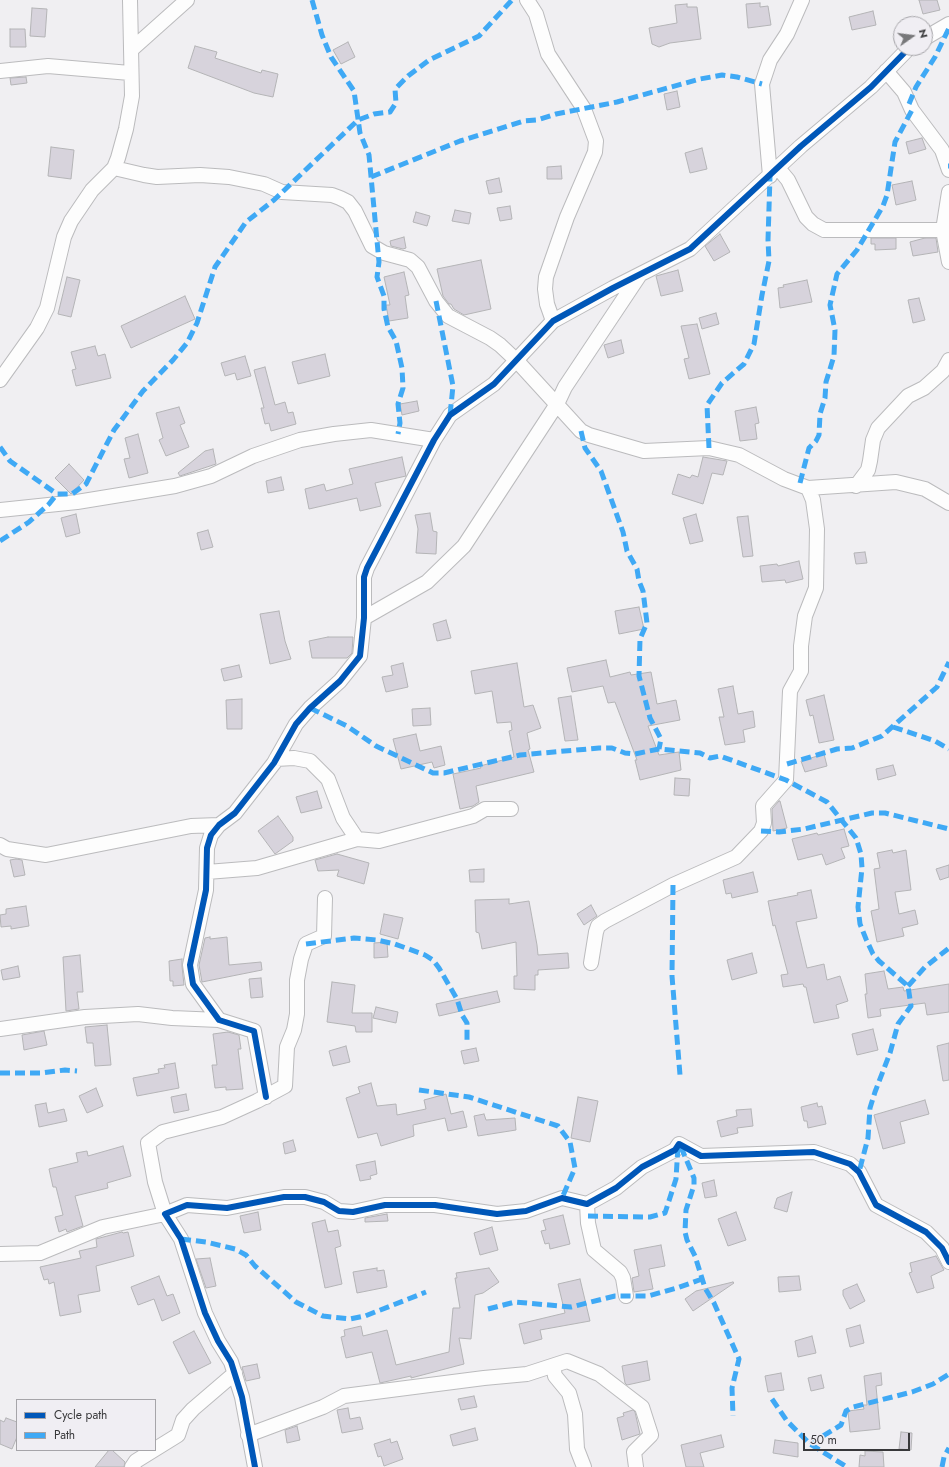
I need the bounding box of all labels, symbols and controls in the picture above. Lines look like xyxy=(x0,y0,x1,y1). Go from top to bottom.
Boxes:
north arrow xyxy=(893,16,933,56)
text: N xyxy=(915,27,932,40)
legend xyxy=(16,1399,156,1451)
text: Cycle path xyxy=(54,1406,107,1424)
scale bar xyxy=(805,1425,912,1451)
text: Path xyxy=(54,1426,75,1444)
text: 50 m xyxy=(810,1431,837,1449)

